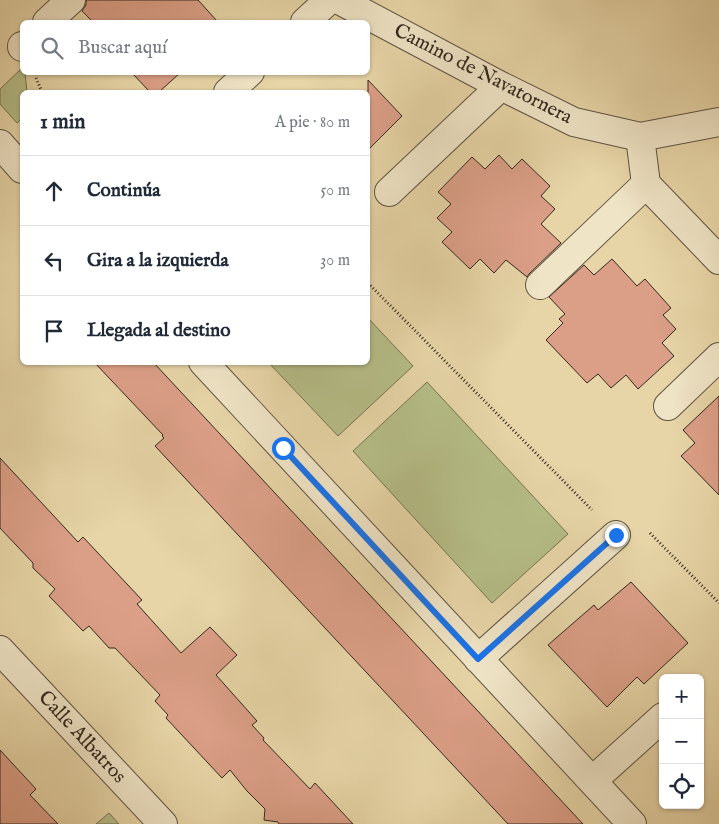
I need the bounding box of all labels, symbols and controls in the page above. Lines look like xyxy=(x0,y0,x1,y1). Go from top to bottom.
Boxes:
street label: Camino de Navatornera xyxy=(390,18,577,130)
search box xyxy=(20,20,370,75)
icon: search xyxy=(38,34,66,62)
text: Buscar aquí xyxy=(78,36,167,60)
text: 1 min xyxy=(40,109,85,136)
text: A pie · 80 m xyxy=(275,113,350,133)
icon: ahead xyxy=(40,177,68,205)
text: Continúa xyxy=(87,179,161,203)
text: 50 m xyxy=(321,181,350,201)
icon: left xyxy=(40,247,68,275)
text: Gira a la izquierda xyxy=(87,249,229,273)
text: 30 m xyxy=(320,251,350,271)
icon: arrive xyxy=(40,317,68,345)
text: Llegada al destino xyxy=(87,319,230,343)
route start xyxy=(272,437,295,460)
route end xyxy=(605,524,628,547)
map controls xyxy=(659,674,704,809)
button: + xyxy=(659,674,704,719)
street label: Calle Albatros xyxy=(33,685,131,789)
button: − xyxy=(659,719,704,764)
button: locate xyxy=(659,764,704,809)

